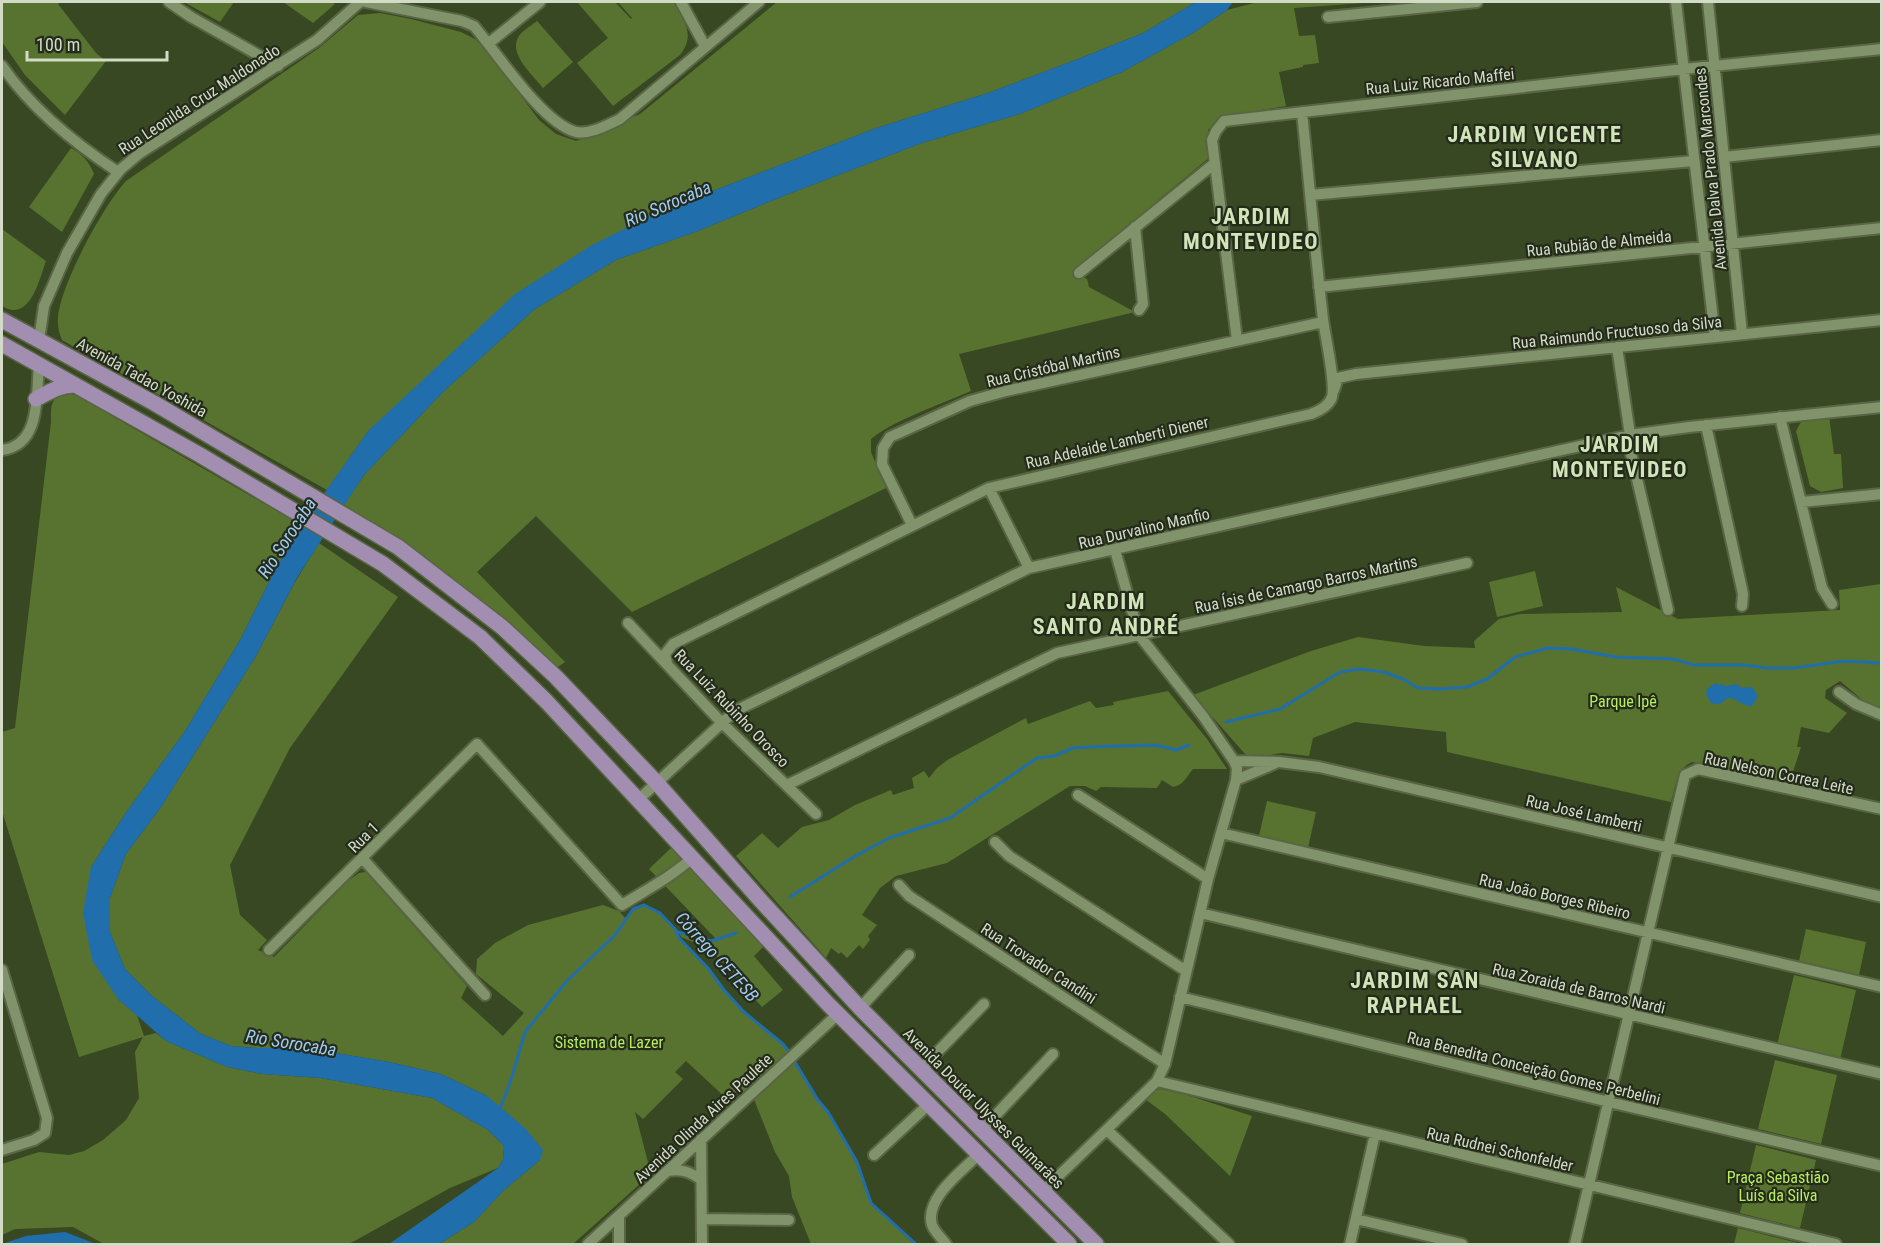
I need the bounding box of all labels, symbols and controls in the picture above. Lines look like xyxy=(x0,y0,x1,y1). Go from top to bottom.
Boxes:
scale bar xyxy=(27,24,166,62)
text: 100 m xyxy=(36,34,80,55)
street label: Rua Leonilda Cruz Maldonado xyxy=(115,40,283,159)
street label: Rua Luiz Ricardo Maffei xyxy=(1365,64,1515,99)
street label: Avenida Dalva Prado Marcondes xyxy=(1690,67,1731,271)
district label: JARDIM VICENTE SILVANO xyxy=(1448,122,1622,172)
water label: Rio Sorocaba xyxy=(622,176,714,231)
district label: JARDIM MONTEVIDEO xyxy=(1183,204,1319,254)
street label: Rua Rubião de Almeida xyxy=(1526,226,1672,261)
street label: Rua Raimundo Fructuoso da Silva xyxy=(1511,312,1723,353)
street label: Avenida Tadao Yoshida xyxy=(73,334,210,421)
street label: Rua Cristóbal Martins xyxy=(984,342,1122,391)
street label: Rua Adelaide Lamberti Diener xyxy=(1024,412,1210,473)
district label: JARDIM MONTEVIDEO xyxy=(1552,432,1688,482)
water label: Rio Sorocaba xyxy=(253,494,320,582)
street label: Rua Durvalino Manfio xyxy=(1077,504,1212,553)
street label: Rua Ísis de Camargo Barros Martins xyxy=(1193,552,1419,617)
district label: JARDIM SANTO ANDRÉ xyxy=(1033,589,1179,639)
street label: Rua Luiz Rubinho Orosco xyxy=(670,645,793,771)
park label: Parque Ipê xyxy=(1589,692,1657,711)
street label: Rua Nelson Correa Leite xyxy=(1703,748,1855,799)
street label: Rua José Lamberti xyxy=(1524,791,1644,836)
street label: Rua 1 xyxy=(344,818,383,857)
street label: Rua João Borges Ribeiro xyxy=(1477,870,1632,923)
water label: Córrego CETESB xyxy=(671,907,764,1006)
street label: Rua Trovador Candini xyxy=(977,919,1100,1008)
street label: Rua Zoraida de Barros Nardi xyxy=(1491,959,1667,1018)
district label: JARDIM SAN RAPHAEL xyxy=(1350,968,1480,1018)
street label: Avenida Doutor Ulysses Guimarães xyxy=(899,1024,1068,1193)
water label: Rio Sorocaba xyxy=(244,1025,338,1060)
street label: Rua Benedita Conceição Gomes Perbelini xyxy=(1405,1028,1662,1109)
park label: Sistema de Lazer xyxy=(555,1033,663,1052)
street label: Avenida Olinda Aires Paulete xyxy=(631,1050,776,1187)
street label: Rua Rudnei Schonfelder xyxy=(1425,1123,1575,1176)
park label: Praça Sebastião Luís da Silva xyxy=(1727,1168,1829,1205)

